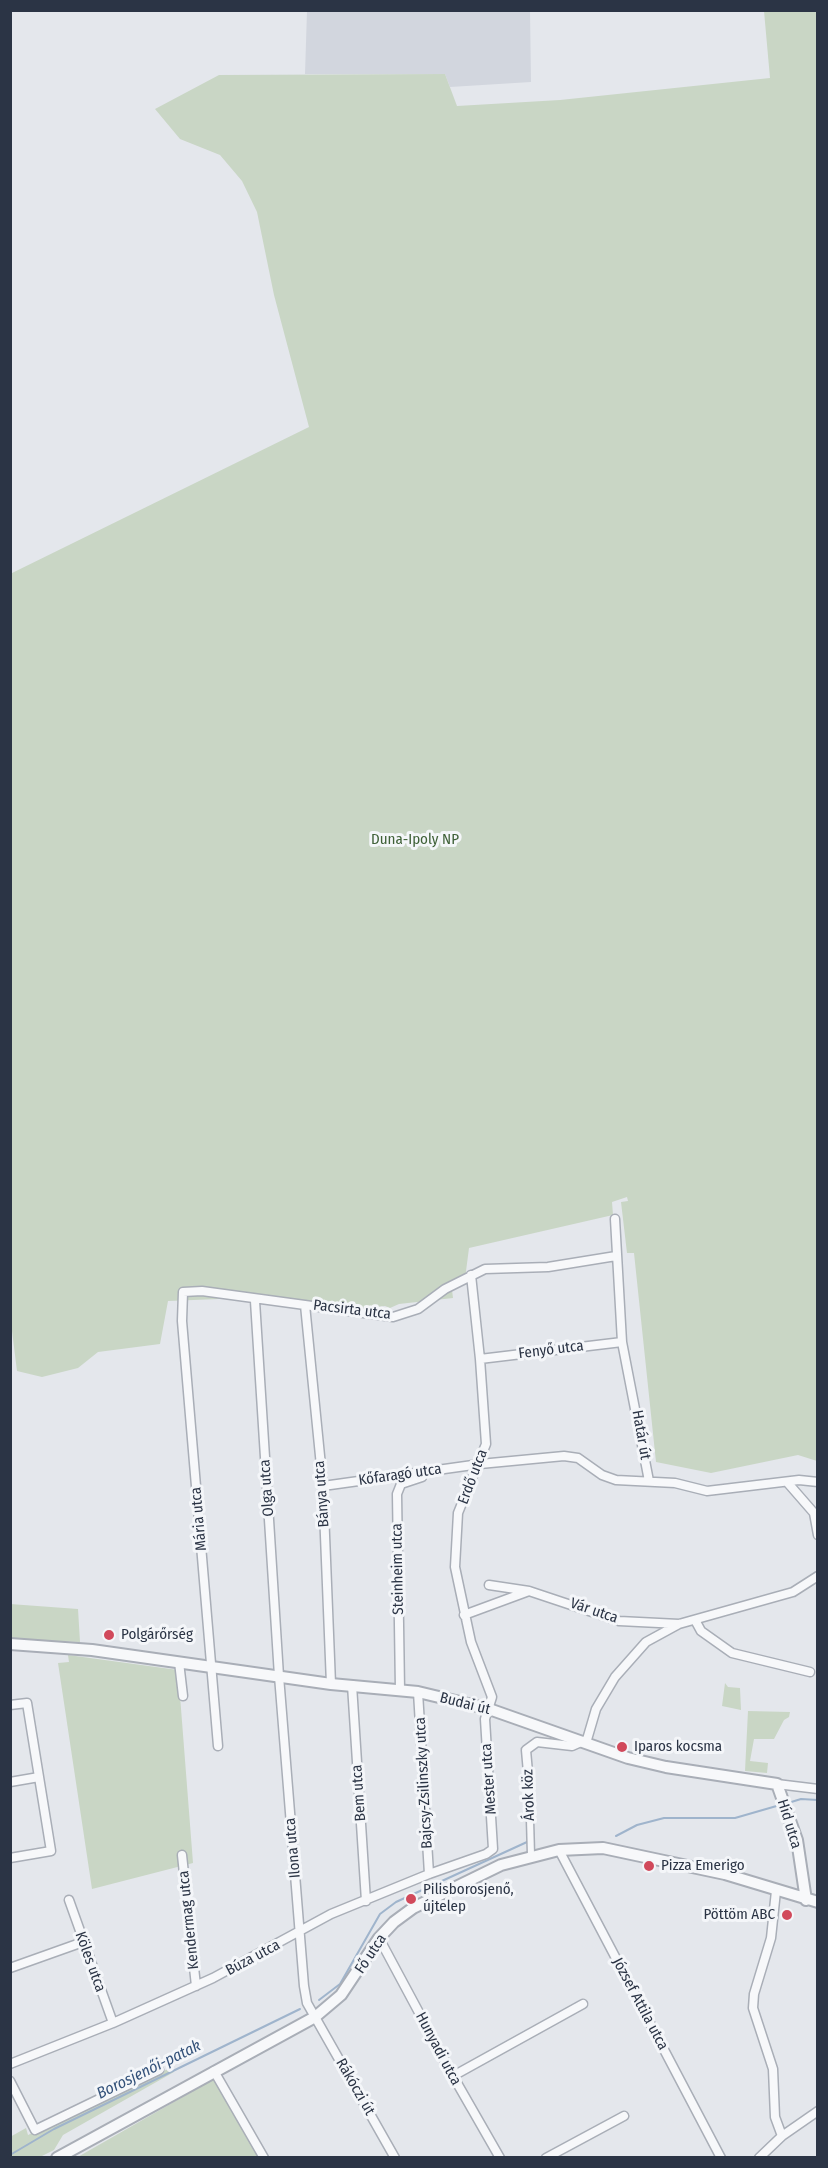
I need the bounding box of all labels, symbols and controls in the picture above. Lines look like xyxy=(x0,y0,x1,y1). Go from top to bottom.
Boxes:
park label: Duna-Ipoly NP xyxy=(371,831,459,849)
street label: Pacsirta utca xyxy=(312,1296,392,1324)
street label: Fenyő utca xyxy=(517,1337,585,1363)
street label: Határ út xyxy=(628,1409,654,1461)
street label: Erdő utca xyxy=(454,1447,492,1507)
street label: Olga utca xyxy=(256,1459,278,1517)
street label: Bánya utca xyxy=(311,1460,333,1528)
street label: Kőfaragó utca xyxy=(357,1460,443,1490)
street label: Mária utca xyxy=(187,1486,211,1552)
street label: Steinheim utca xyxy=(388,1523,408,1615)
street label: Vár utca xyxy=(568,1594,620,1628)
place label: Polgárőrség xyxy=(121,1626,193,1644)
marker: Polgárőrség xyxy=(102,1628,116,1642)
street label: Budai út xyxy=(438,1689,492,1719)
street label: Bajcsy-Zsilinszky utca xyxy=(412,1717,436,1849)
place label: Iparos kocsma xyxy=(634,1738,722,1756)
marker: Iparos kocsma xyxy=(615,1740,629,1754)
street label: Mester utca xyxy=(478,1743,500,1815)
street label: Bem utca xyxy=(348,1764,370,1822)
street label: Árok köz xyxy=(519,1769,539,1821)
street label: Híd utca xyxy=(773,1797,805,1851)
street label: Ilona utca xyxy=(281,1817,305,1879)
place label: Pizza Emerigo xyxy=(661,1857,745,1875)
marker: Pizza Emerigo xyxy=(642,1859,656,1873)
street label: Kendermag utca xyxy=(175,1870,203,1970)
place label: Pilisborosjenő, újtelep xyxy=(423,1881,514,1916)
marker: Pilisborosjenő, újtelep xyxy=(404,1892,418,1906)
place label: Pöttöm ABC xyxy=(703,1906,775,1924)
marker: Pöttöm ABC xyxy=(780,1908,794,1922)
street label: Köles utca xyxy=(71,1929,109,1995)
street label: Fő utca xyxy=(351,1931,391,1977)
street label: Búza utca xyxy=(223,1936,283,1980)
street label: József Attila utca xyxy=(608,1955,672,2053)
street label: Hunyadi utca xyxy=(411,2009,465,2089)
water label: Borosjenői-patak xyxy=(94,2036,204,2104)
street label: Rákóczi út xyxy=(332,2055,378,2119)

